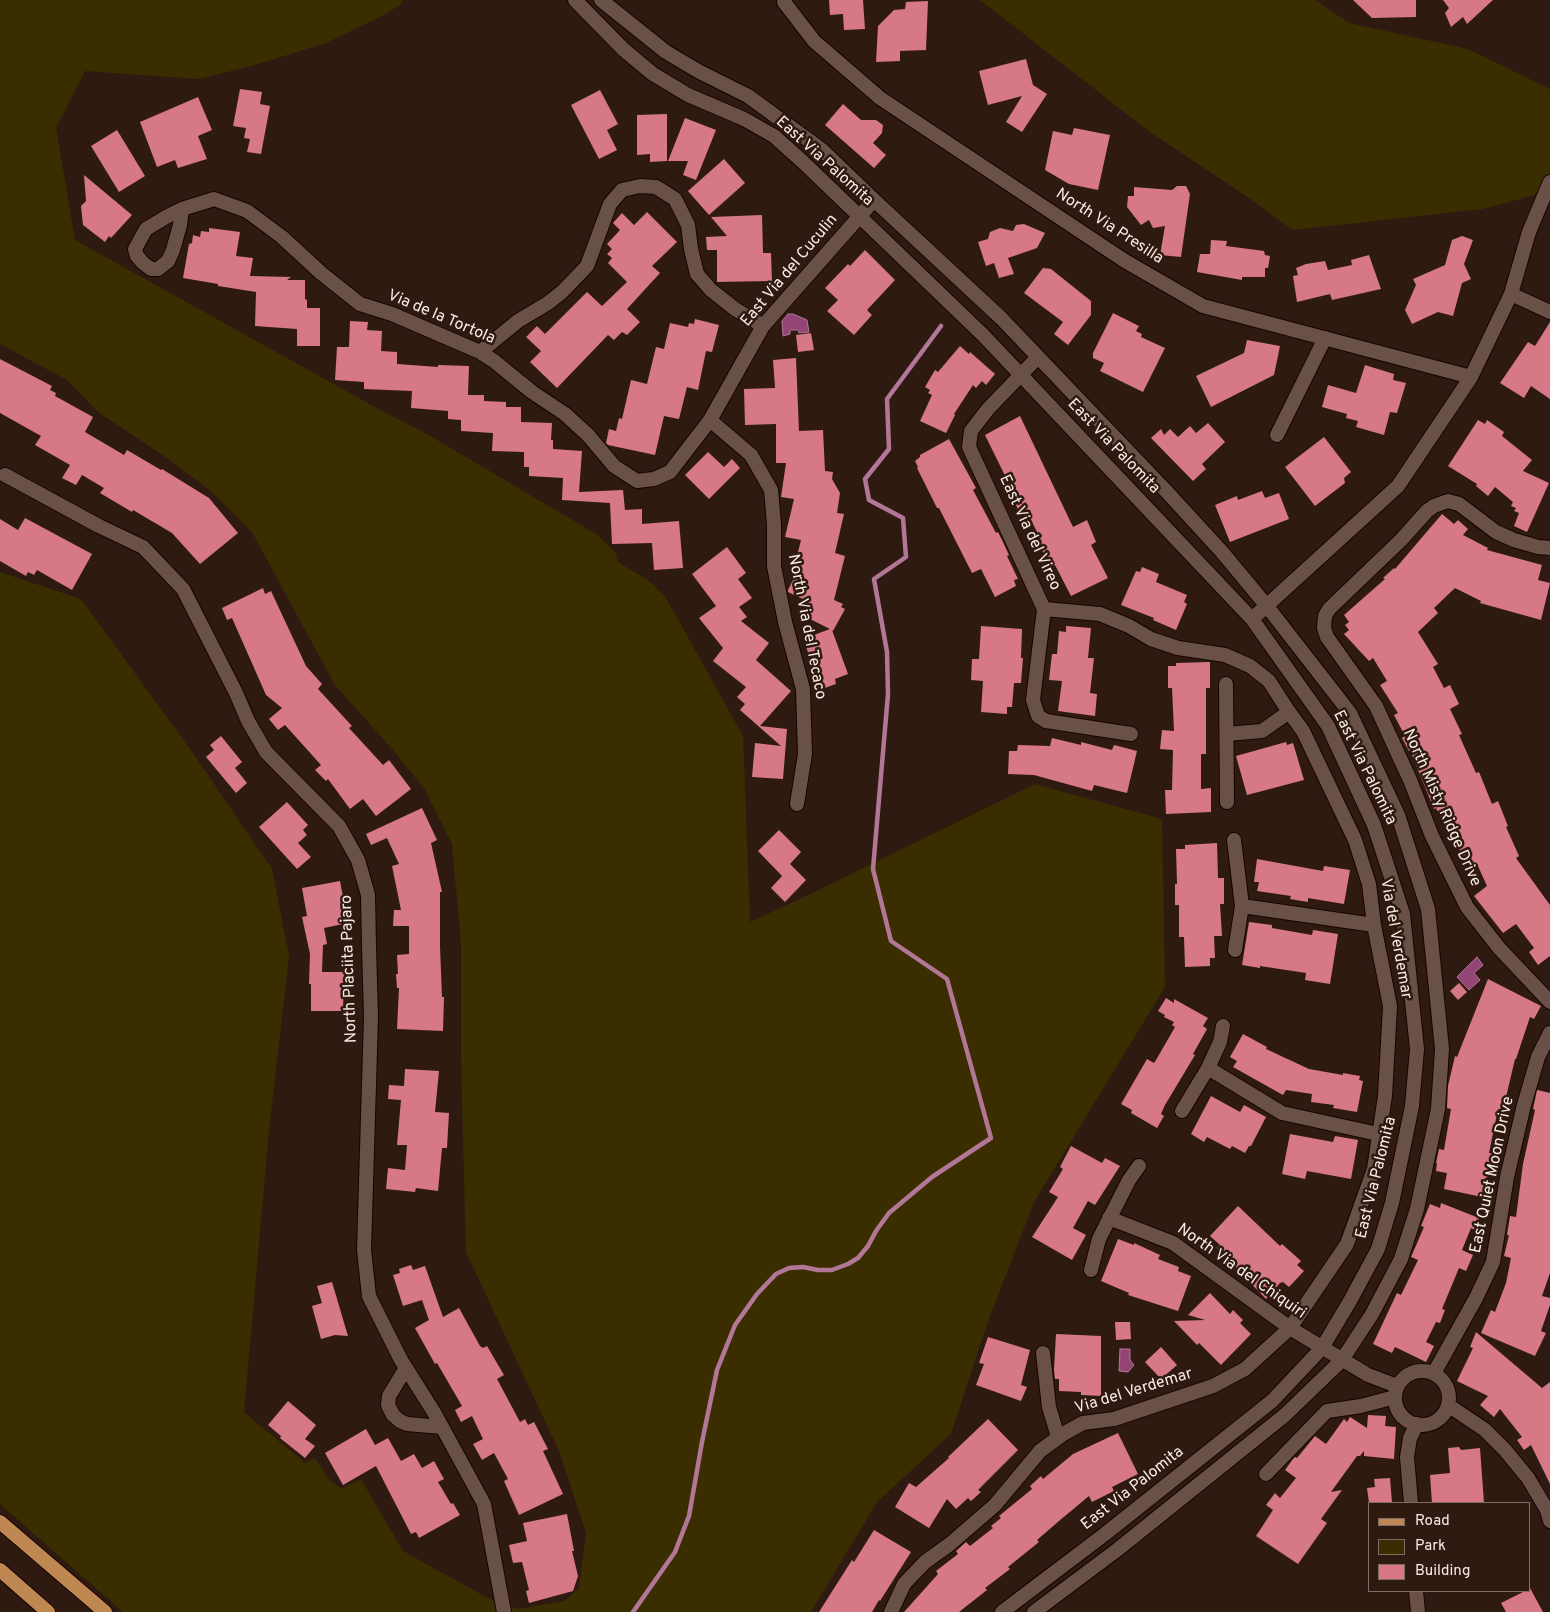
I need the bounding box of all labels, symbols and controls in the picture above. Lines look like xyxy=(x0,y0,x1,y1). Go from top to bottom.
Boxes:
street label: East Via Palomita xyxy=(771,113,877,211)
street label: North Via Presilla xyxy=(1052,185,1166,269)
street label: East Via del Cuculin xyxy=(737,211,843,331)
street label: Via de la Tortola xyxy=(384,287,498,349)
street label: East Via Palomita xyxy=(1063,395,1163,499)
street label: East Via del Vireo xyxy=(994,472,1064,594)
street label: North Via del Tecaco xyxy=(782,553,830,701)
street label: East Via Palomita xyxy=(1328,708,1400,828)
street label: North Misty Ridge Drive xyxy=(1398,726,1484,890)
street label: Via del Verdemar xyxy=(1375,877,1415,1001)
street label: North Placiita Pajaro xyxy=(338,895,362,1043)
street label: East Quiet Moon Drive xyxy=(1467,1095,1519,1255)
street label: East Via Palomita xyxy=(1353,1115,1401,1241)
street label: North Via del Chiquiri xyxy=(1173,1220,1309,1324)
street label: Via del Verdemar xyxy=(1073,1365,1195,1419)
street label: East Via Palomita xyxy=(1078,1443,1188,1535)
legend xyxy=(1368,1502,1530,1592)
text: Road xyxy=(1415,1512,1450,1531)
text: Park xyxy=(1415,1537,1446,1556)
text: Building xyxy=(1415,1562,1470,1581)

